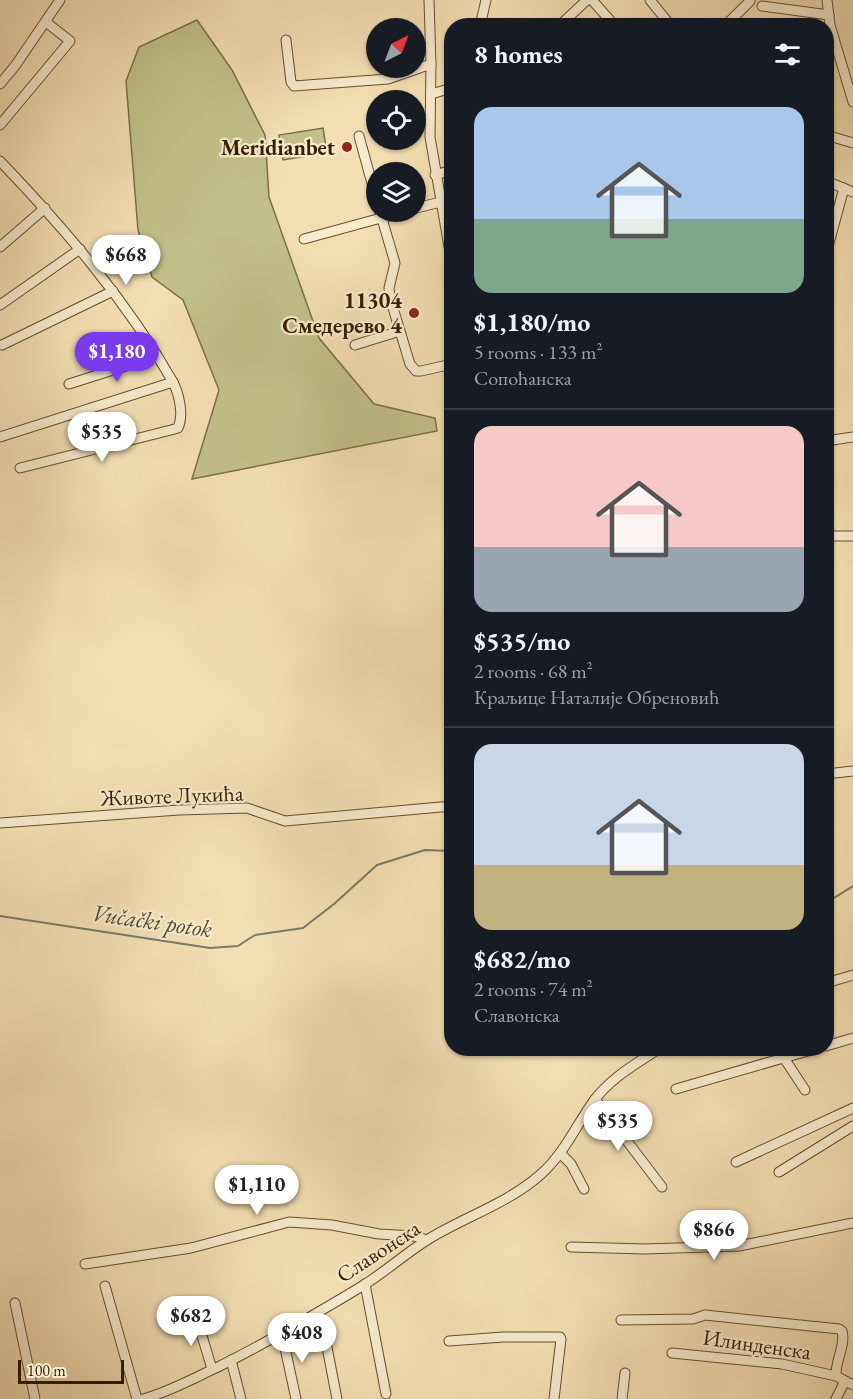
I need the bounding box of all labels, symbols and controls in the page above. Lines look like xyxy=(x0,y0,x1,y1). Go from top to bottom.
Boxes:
north arrow xyxy=(366,18,426,78)
map controls xyxy=(366,18,426,222)
text: 8 homes xyxy=(474,37,563,71)
icon: filters xyxy=(771,38,804,71)
button: locate xyxy=(366,90,426,150)
place label: Meridianbet xyxy=(221,133,336,162)
marker: Meridianbet xyxy=(340,140,354,154)
icon: home xyxy=(585,146,693,254)
button: layers xyxy=(366,162,426,222)
pin: $668 xyxy=(90,235,162,286)
text: $668 xyxy=(106,241,146,267)
place label: 11304 Смедерево 4 xyxy=(282,286,402,340)
text: $1,180/mo xyxy=(474,305,590,339)
marker: 11304 Смедерево 4 xyxy=(407,306,421,320)
pin: $1,180 xyxy=(68,332,166,383)
text: $1,180 xyxy=(89,338,145,364)
text: 5 rooms · 133 m² xyxy=(474,339,602,365)
text: Сопоћанска xyxy=(474,365,572,391)
pin: $535 xyxy=(66,412,138,463)
text: $535 xyxy=(82,418,122,444)
icon: home xyxy=(585,465,693,573)
text: $535/mo xyxy=(474,624,570,658)
text: 2 rooms · 68 m² xyxy=(474,658,593,684)
text: Краљице Наталије Обреновић xyxy=(474,684,719,710)
street label: Животе Лукића xyxy=(99,779,244,813)
icon: home xyxy=(585,783,693,891)
water label: Vučački potok xyxy=(90,897,214,944)
text: $682/mo xyxy=(474,942,570,976)
text: 2 rooms · 74 m² xyxy=(474,976,593,1002)
text: Славонска xyxy=(474,1002,560,1028)
pin: $535 xyxy=(582,1101,654,1152)
text: $535 xyxy=(598,1107,638,1133)
pin: $1,110 xyxy=(208,1165,306,1216)
text: $1,110 xyxy=(229,1171,285,1197)
pin: $866 xyxy=(678,1210,750,1261)
street label: Славонска xyxy=(331,1213,426,1289)
text: $866 xyxy=(694,1216,734,1242)
pin: $682 xyxy=(155,1296,227,1347)
text: $682 xyxy=(171,1302,211,1328)
pin: $408 xyxy=(266,1313,338,1364)
text: $408 xyxy=(282,1319,322,1345)
street label: Илинденска xyxy=(701,1323,813,1366)
scale bar xyxy=(18,1357,124,1384)
text: 100 m xyxy=(27,1360,66,1381)

